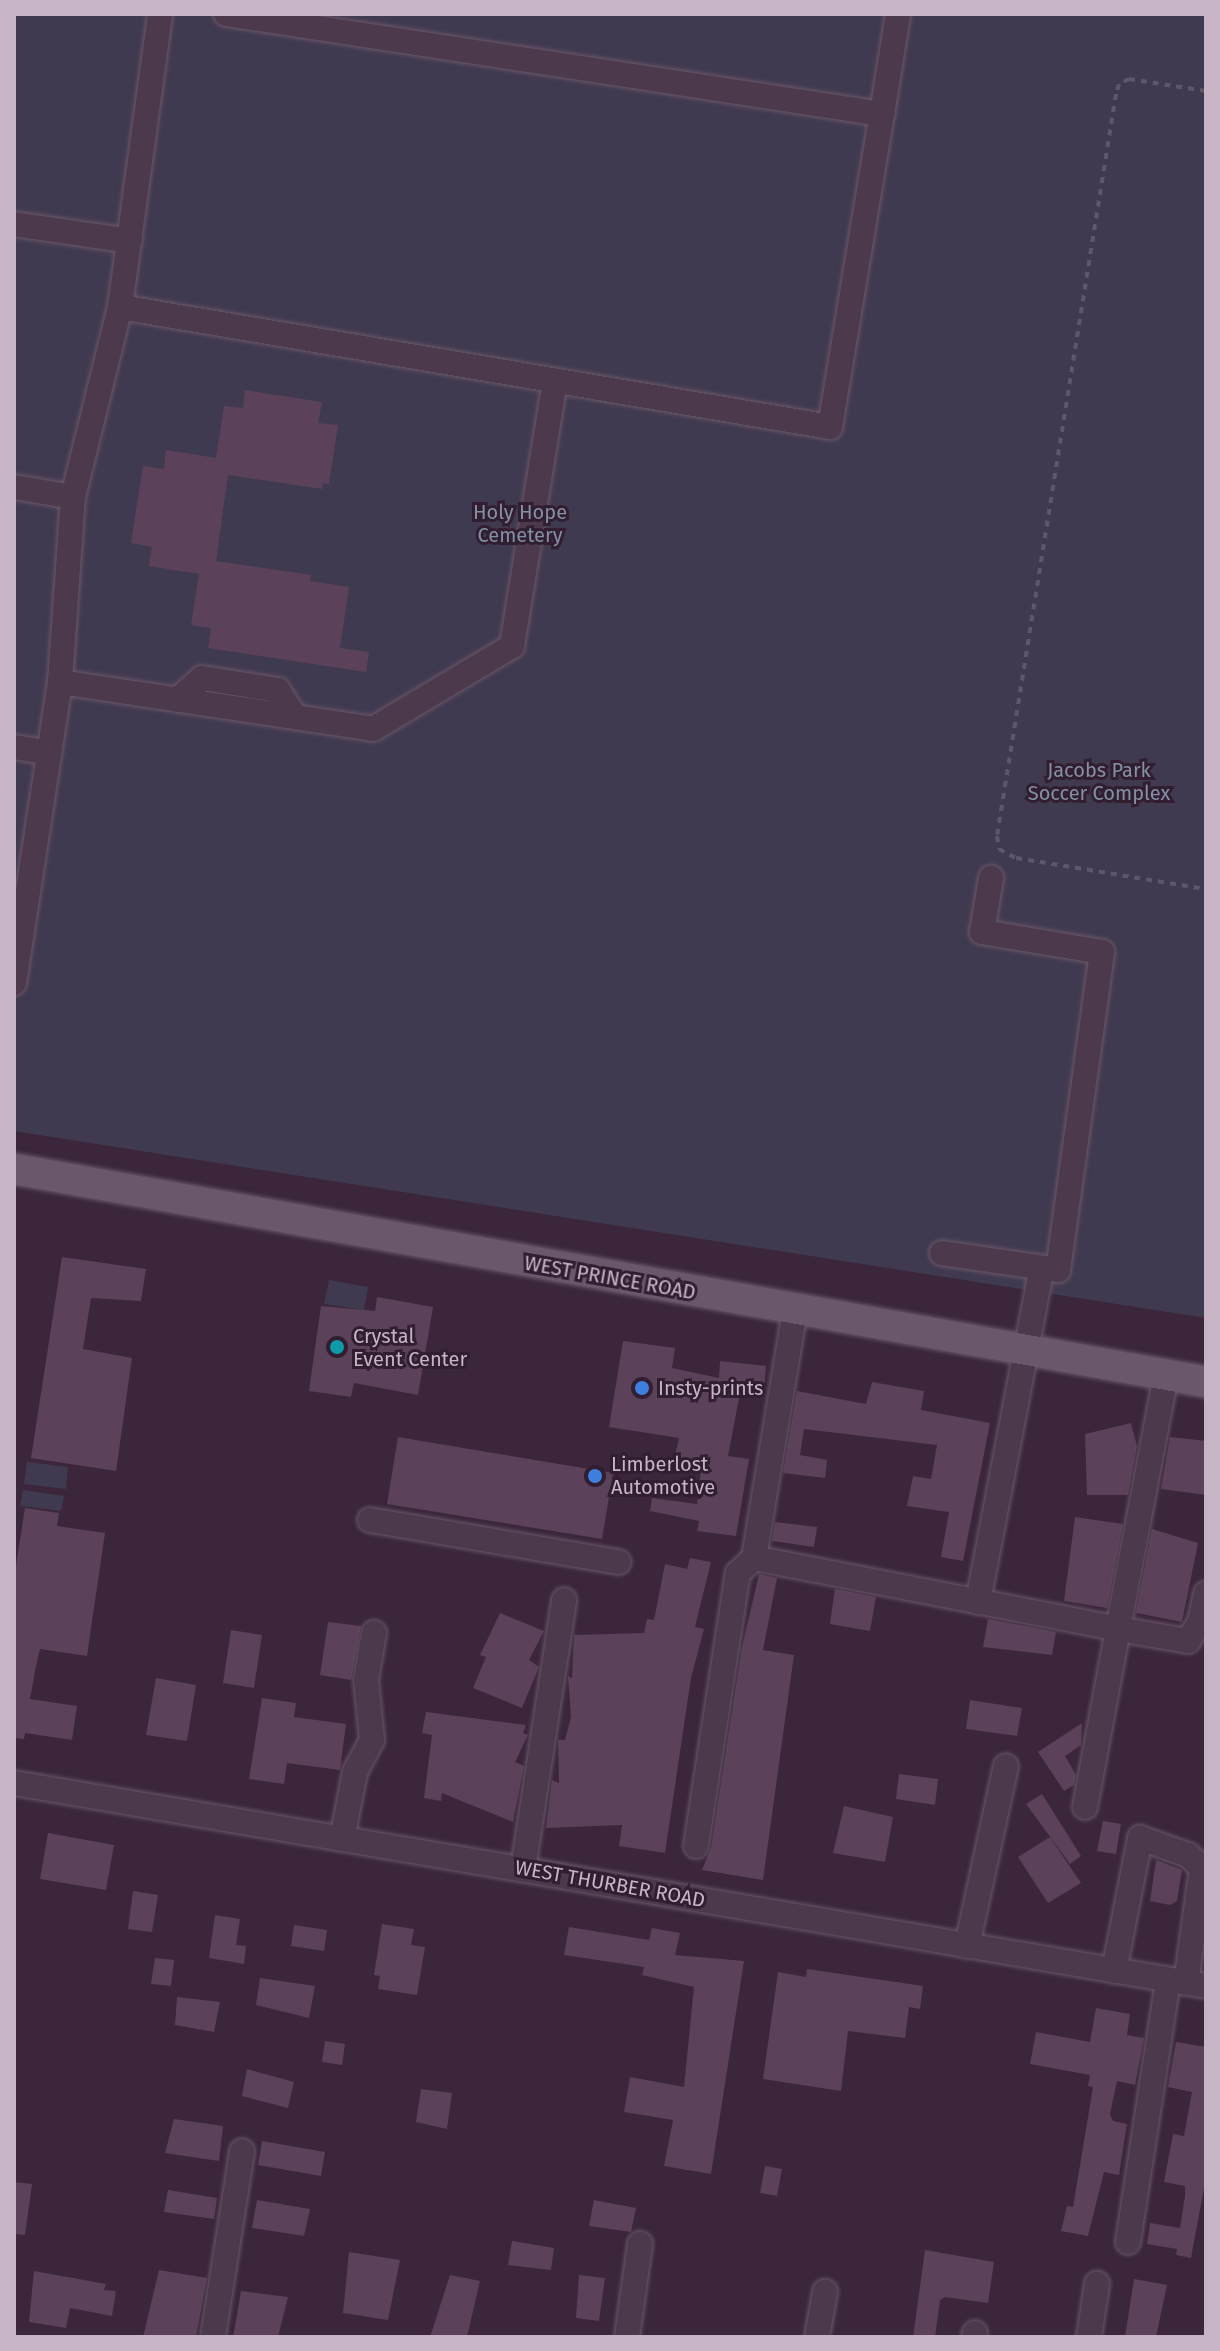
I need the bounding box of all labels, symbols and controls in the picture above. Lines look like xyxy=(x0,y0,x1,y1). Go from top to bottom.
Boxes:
park label: Holy Hope Cemetery xyxy=(473,501,567,548)
park label: Jacobs Park Soccer Complex xyxy=(1028,759,1170,806)
street label: WEST PRINCE ROAD xyxy=(522,1251,698,1305)
place label: Crystal Event Center xyxy=(353,1324,467,1371)
marker: Crystal Event Center xyxy=(328,1338,346,1356)
place label: Insty-prints xyxy=(658,1376,763,1400)
marker: Insty-prints xyxy=(633,1379,651,1397)
place label: Limberlost Automotive xyxy=(611,1452,715,1499)
marker: Limberlost Automotive xyxy=(586,1467,604,1485)
street label: WEST THURBER ROAD xyxy=(513,1855,707,1913)

